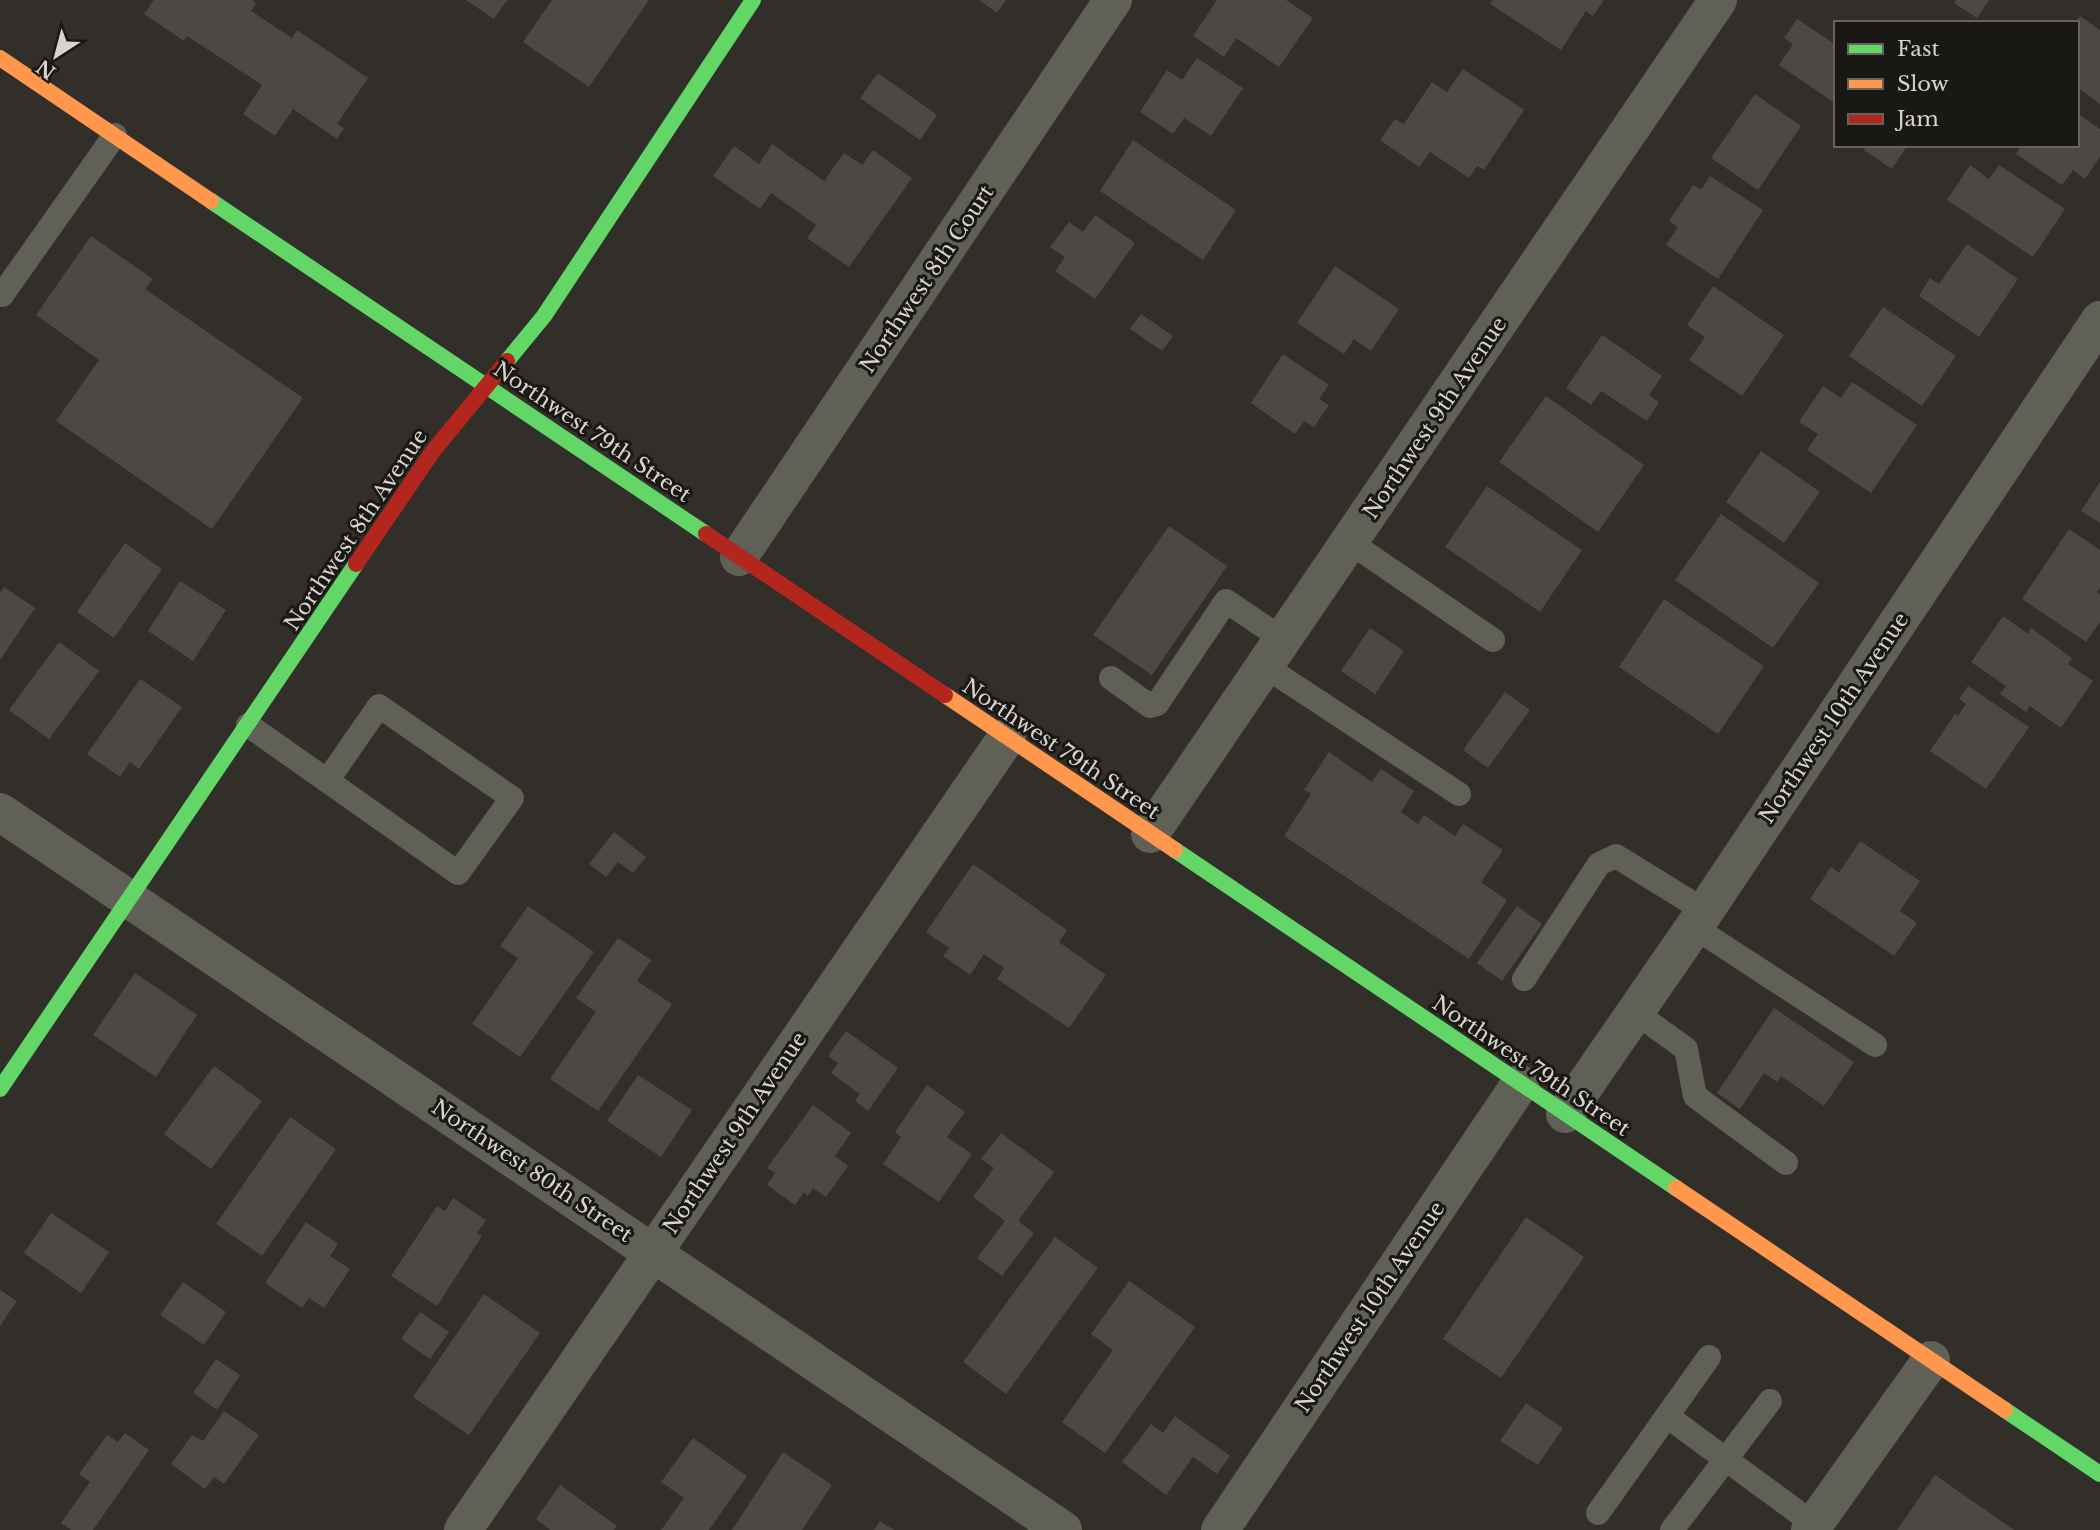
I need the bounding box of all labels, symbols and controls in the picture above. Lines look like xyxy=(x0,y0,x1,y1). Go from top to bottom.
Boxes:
north arrow xyxy=(21,21,91,91)
legend xyxy=(1834,21,2079,147)
text: Fast xyxy=(1897,36,1939,62)
text: N xyxy=(32,55,60,84)
text: Slow xyxy=(1897,71,1949,97)
text: Jam xyxy=(1894,106,1939,132)
street label: Northwest 8th Court xyxy=(854,180,1000,378)
street label: Northwest 9th Avenue xyxy=(1358,312,1512,524)
street label: Northwest 79th Street xyxy=(488,356,696,508)
street label: Northwest 8th Avenue xyxy=(279,424,433,636)
street label: Northwest 10th Avenue xyxy=(1754,608,1914,828)
street label: Northwest 79th Street xyxy=(957,673,1165,825)
street label: Northwest 79th Street xyxy=(1427,990,1635,1142)
street label: Northwest 9th Avenue xyxy=(658,1027,812,1239)
street label: Northwest 80th Street xyxy=(427,1094,637,1248)
street label: Northwest 10th Avenue xyxy=(1290,1197,1450,1417)

